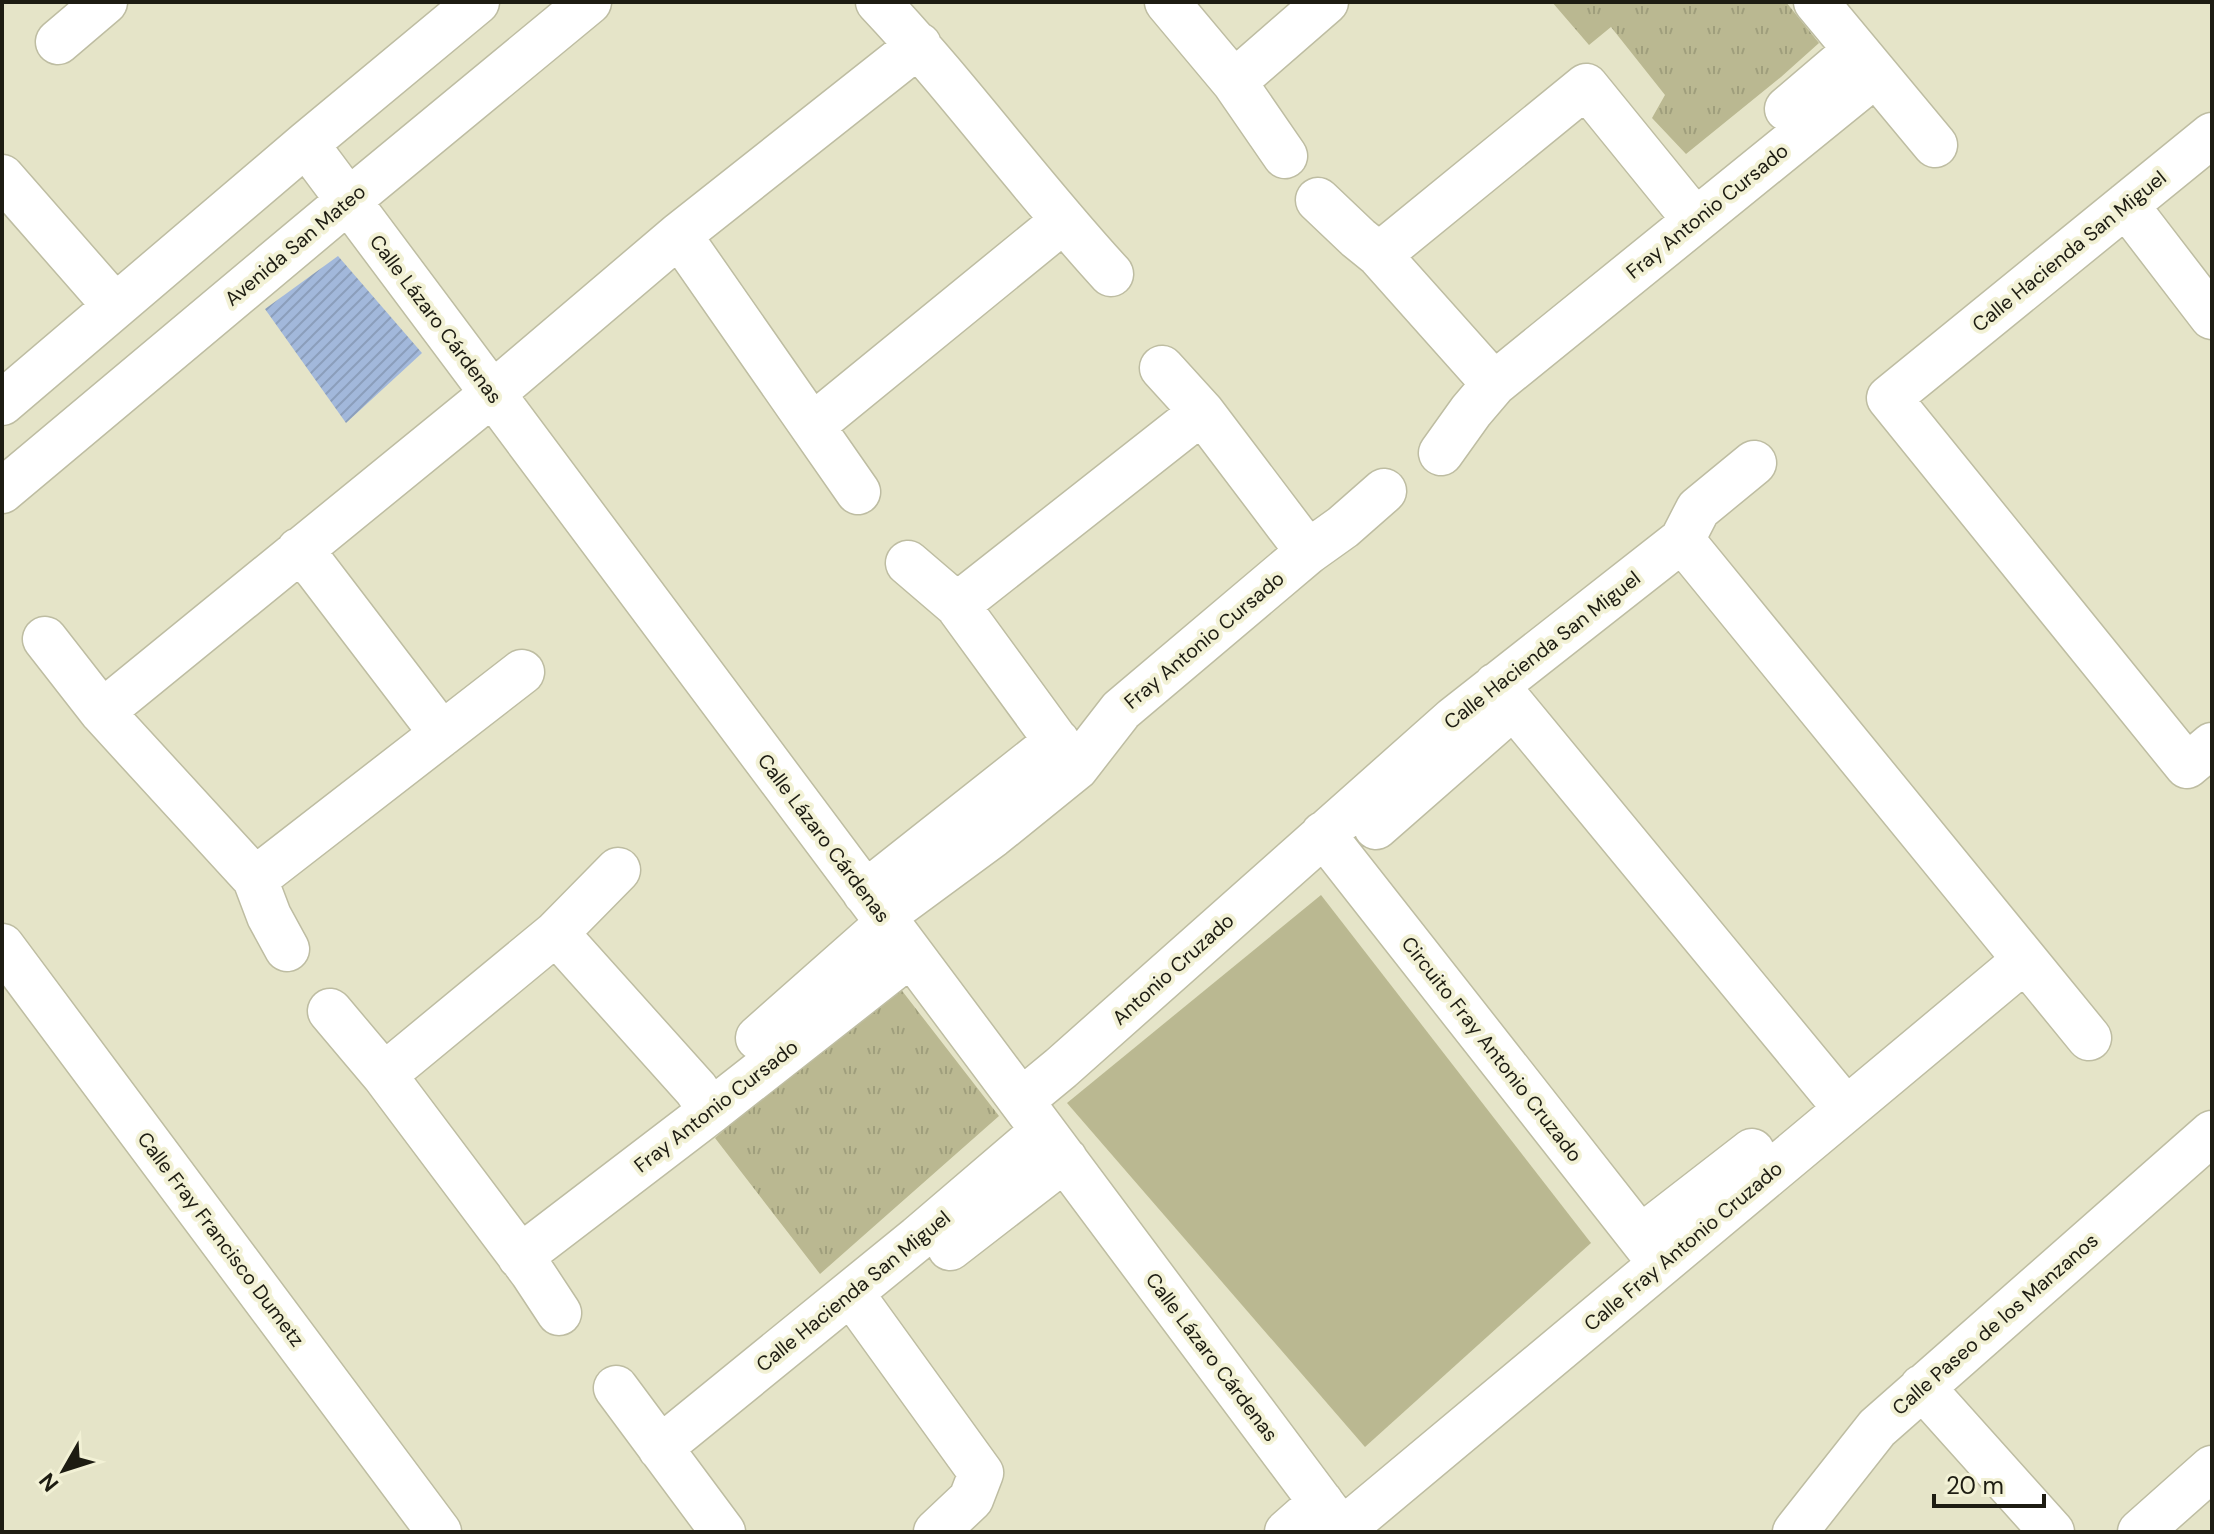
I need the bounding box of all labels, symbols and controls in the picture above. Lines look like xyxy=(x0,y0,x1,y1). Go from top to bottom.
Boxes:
street label: Fray Antonio Cursado xyxy=(1621,138,1793,284)
street label: Calle Hacienda San Miguel xyxy=(1967,165,2171,337)
street label: Avenida San Mateo xyxy=(219,178,371,312)
street label: Calle Lázaro Cárdenas xyxy=(364,229,508,409)
street label: Fray Antonio Cursado xyxy=(1119,565,1289,715)
street label: Calle Hacienda San Miguel xyxy=(1438,565,1646,735)
street label: Calle Lázaro Cárdenas xyxy=(752,748,896,928)
street label: Antonio Cruzado xyxy=(1107,907,1239,1031)
street label: Circuito Fray Antonio Cruzado xyxy=(1396,931,1588,1167)
street label: Fray Antonio Cursado xyxy=(629,1034,803,1178)
street label: Calle Fray Francisco Dumetz xyxy=(132,1126,310,1352)
street label: Calle Fray Antonio Cruzado xyxy=(1578,1155,1788,1337)
street label: Calle Hacienda San Miguel xyxy=(751,1205,955,1377)
street label: Calle Paseo de los Manzanos xyxy=(1887,1227,2103,1421)
street label: Calle Lázaro Cárdenas xyxy=(1140,1267,1284,1447)
north arrow xyxy=(24,1430,104,1510)
scale bar xyxy=(1934,1458,2044,1508)
text: N xyxy=(33,1467,65,1498)
text: 20 m xyxy=(1946,1470,2004,1501)

